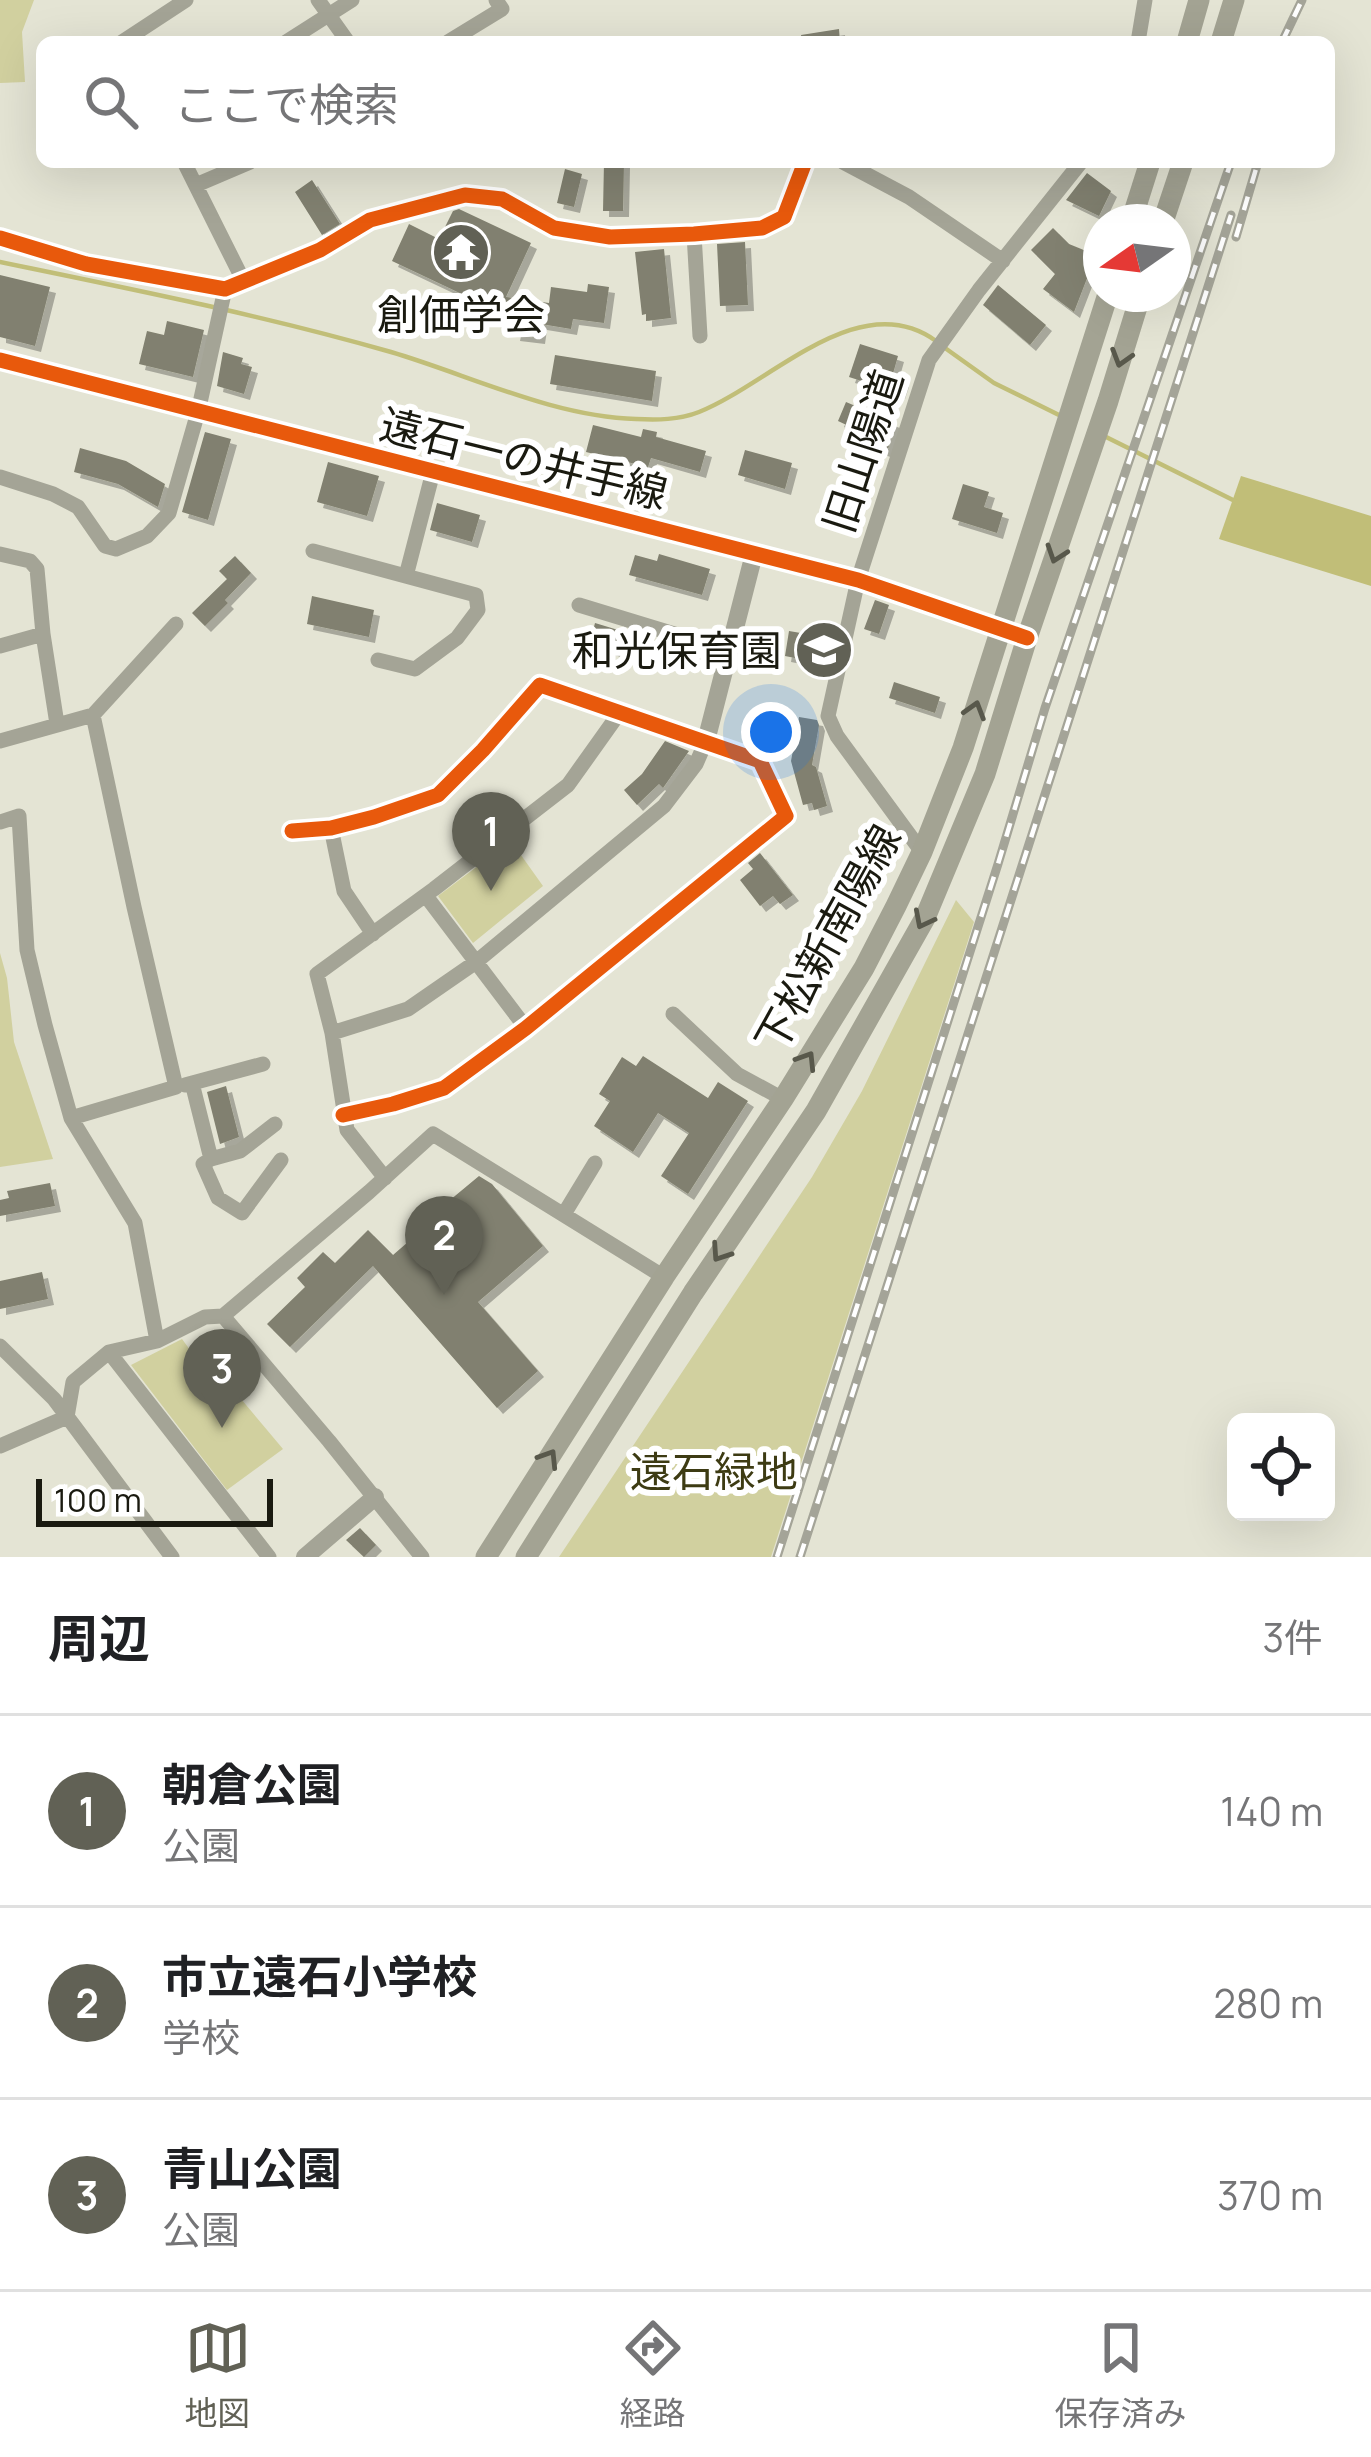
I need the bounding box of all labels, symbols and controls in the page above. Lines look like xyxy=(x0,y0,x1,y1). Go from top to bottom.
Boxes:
search box xyxy=(36,36,1335,168)
icon: search xyxy=(78,69,144,135)
text: ここで検索 xyxy=(174,73,399,135)
north arrow xyxy=(1083,204,1191,312)
temple icon: 創価学会 xyxy=(430,221,492,283)
place label: 創価学会 xyxy=(377,285,545,343)
one-way arrow xyxy=(1110,346,1135,367)
street label: 旧山陽道 xyxy=(808,362,916,540)
street label: 遠石一の井手線 xyxy=(374,394,674,522)
one-way arrow xyxy=(1046,542,1070,563)
school or university icon: 和光保育園 xyxy=(793,619,855,681)
place label: 和光保育園 xyxy=(572,621,782,679)
one-way arrow xyxy=(961,700,986,721)
your location xyxy=(741,702,801,762)
pin: 1 xyxy=(452,792,530,891)
street label: 下松新南陽線 xyxy=(741,814,913,1062)
one-way arrow xyxy=(914,908,937,930)
one-way arrow xyxy=(793,1052,815,1074)
pin: 2 xyxy=(405,1196,483,1295)
one-way arrow xyxy=(713,1240,735,1262)
pin: 3 xyxy=(183,1329,261,1428)
map controls xyxy=(1227,1413,1335,1521)
button: locate xyxy=(1227,1413,1335,1521)
park label: 遠石緑地 xyxy=(630,1442,798,1500)
one-way arrow xyxy=(535,1450,557,1472)
scale bar xyxy=(36,1473,273,1526)
text: 100 m xyxy=(54,1477,142,1522)
text: 周辺 xyxy=(48,1603,150,1672)
text: 3件 xyxy=(1262,1610,1323,1664)
text: 朝倉公園 xyxy=(162,1753,342,1815)
text: 1 xyxy=(78,1784,96,1838)
text: 140 m xyxy=(1220,1784,1323,1838)
text: 公園 xyxy=(162,1818,240,1872)
text: 市立遠石小学校 xyxy=(162,1945,477,2007)
text: 2 xyxy=(75,1976,99,2030)
text: 280 m xyxy=(1213,1976,1323,2030)
text: 学校 xyxy=(162,2010,240,2064)
text: 青山公園 xyxy=(162,2137,342,2199)
text: 3 xyxy=(76,2168,98,2222)
text: 370 m xyxy=(1217,2168,1323,2222)
text: 公園 xyxy=(162,2202,240,2256)
tab: 地図 xyxy=(185,2315,251,2435)
tab: 経路 xyxy=(620,2315,686,2435)
tab: 保存済み xyxy=(1055,2315,1187,2435)

